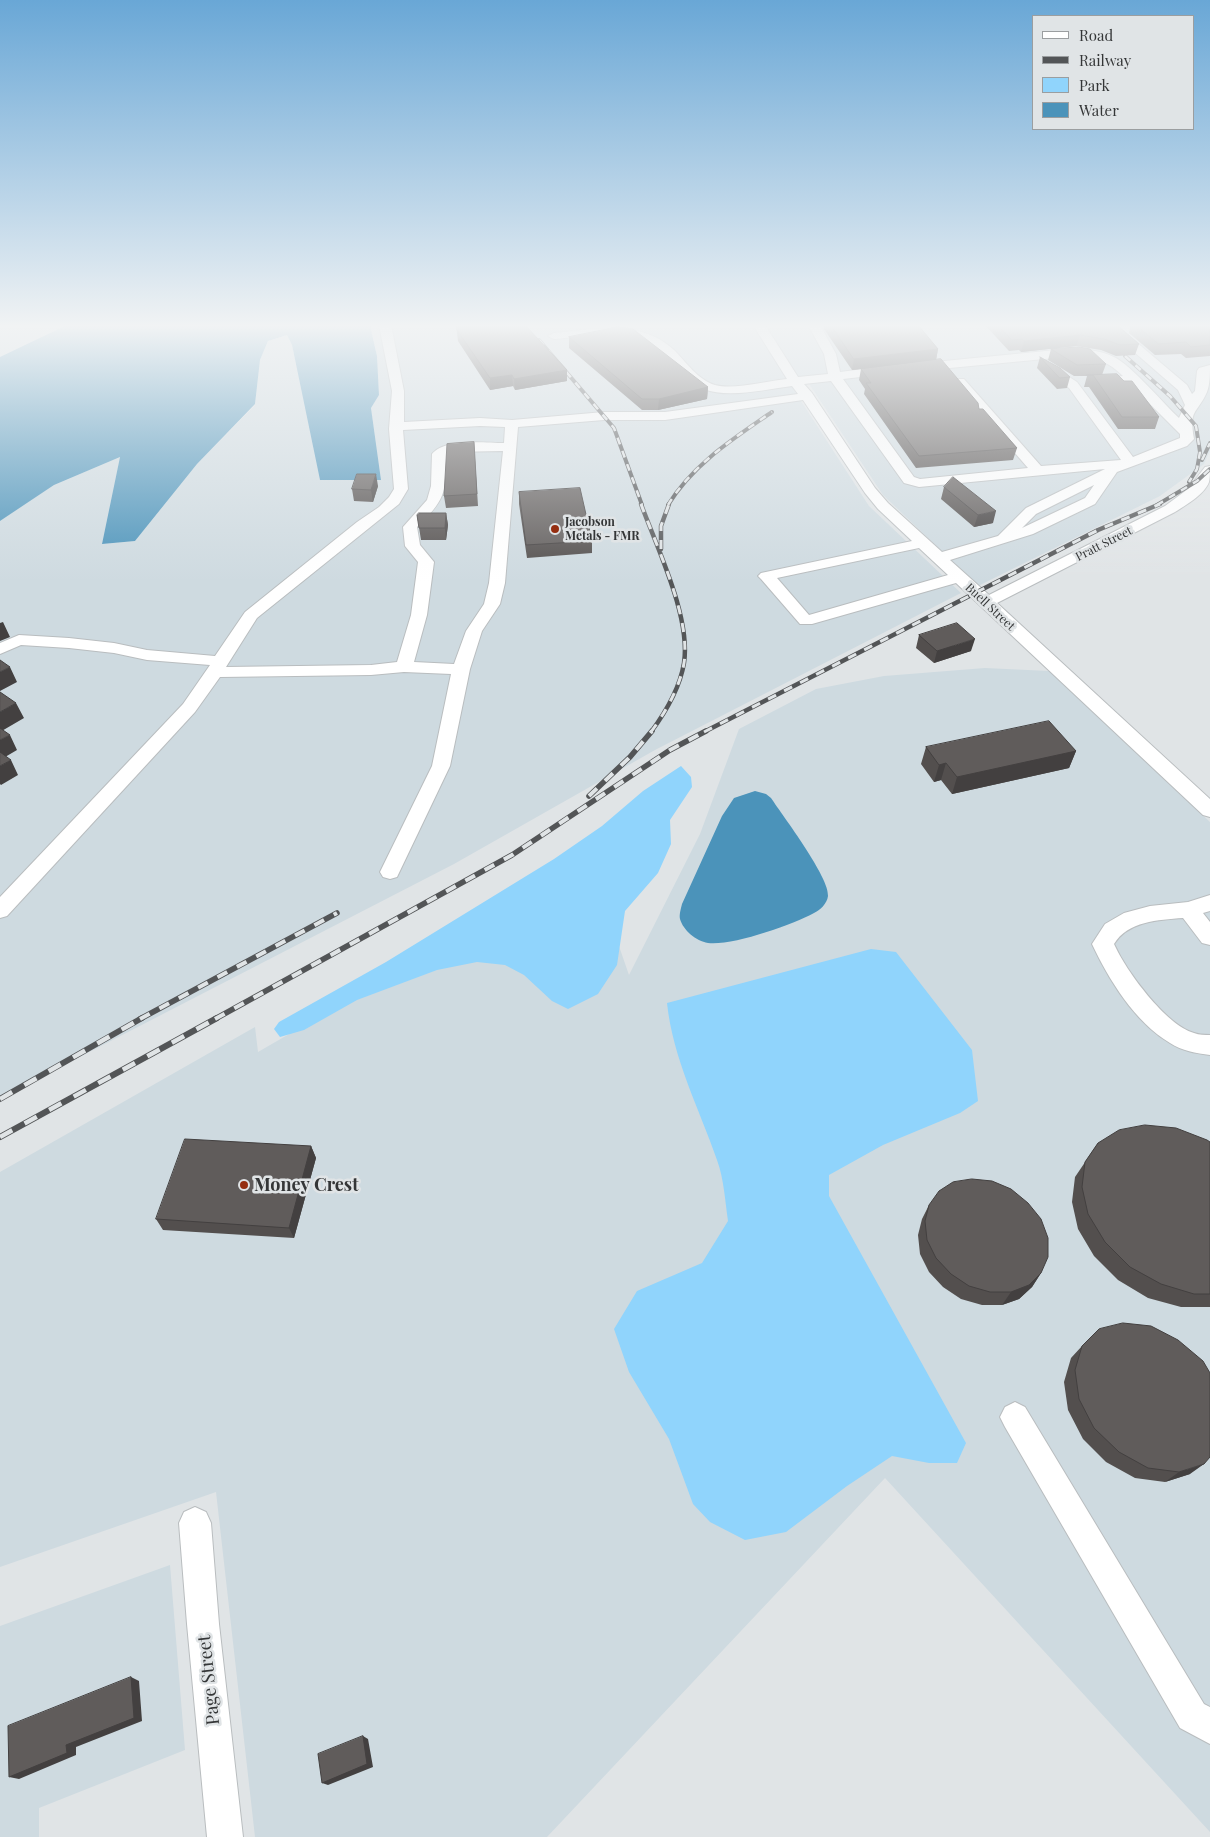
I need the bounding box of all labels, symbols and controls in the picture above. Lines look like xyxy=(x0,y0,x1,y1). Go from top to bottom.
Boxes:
legend xyxy=(1032,15,1195,130)
text: Road xyxy=(1079,25,1113,45)
text: Railway xyxy=(1079,50,1131,70)
text: Park xyxy=(1079,75,1110,95)
text: Water xyxy=(1079,100,1119,120)
place label: Jacobson Metals - FMR xyxy=(565,515,640,543)
marker: Jacobson Metals - FMR xyxy=(549,523,561,535)
street label: Pratt Street xyxy=(1073,524,1135,564)
street label: Buell Street xyxy=(962,580,1018,634)
place label: Money Crest xyxy=(254,1174,359,1196)
marker: Money Crest xyxy=(238,1179,250,1191)
street label: Page Street xyxy=(194,1634,224,1726)

